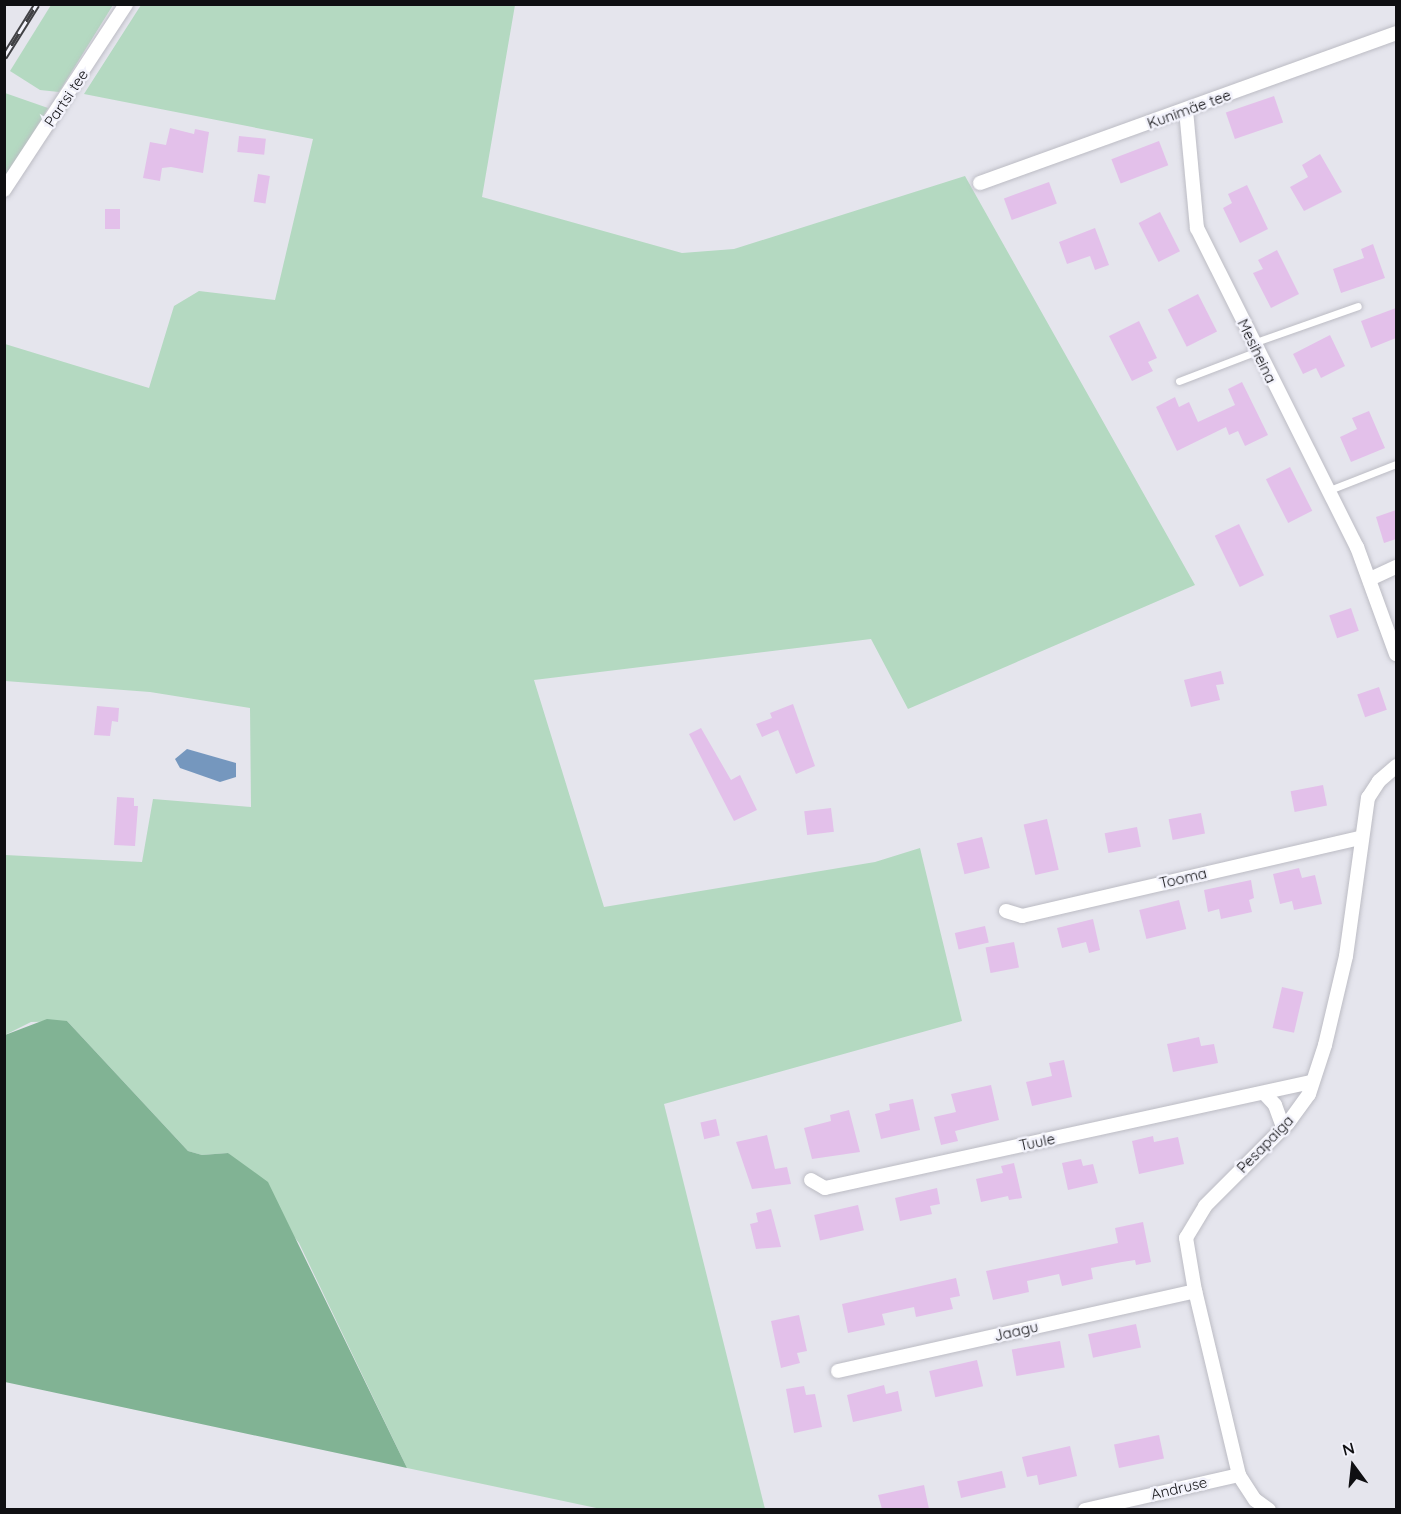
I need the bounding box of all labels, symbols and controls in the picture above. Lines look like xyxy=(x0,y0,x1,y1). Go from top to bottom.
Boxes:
street label: Partsi tee xyxy=(40,66,92,130)
street label: Kunimäe tee xyxy=(1145,86,1233,132)
street label: Mesiheina xyxy=(1234,316,1280,386)
street label: Tooma xyxy=(1158,864,1208,892)
street label: Pesapaiga xyxy=(1233,1111,1297,1177)
street label: Tuule xyxy=(1017,1129,1057,1155)
street label: Jaagu xyxy=(992,1317,1040,1345)
north arrow xyxy=(1323,1436,1383,1496)
text: N xyxy=(1340,1437,1357,1460)
street label: Andruse xyxy=(1149,1473,1209,1503)

